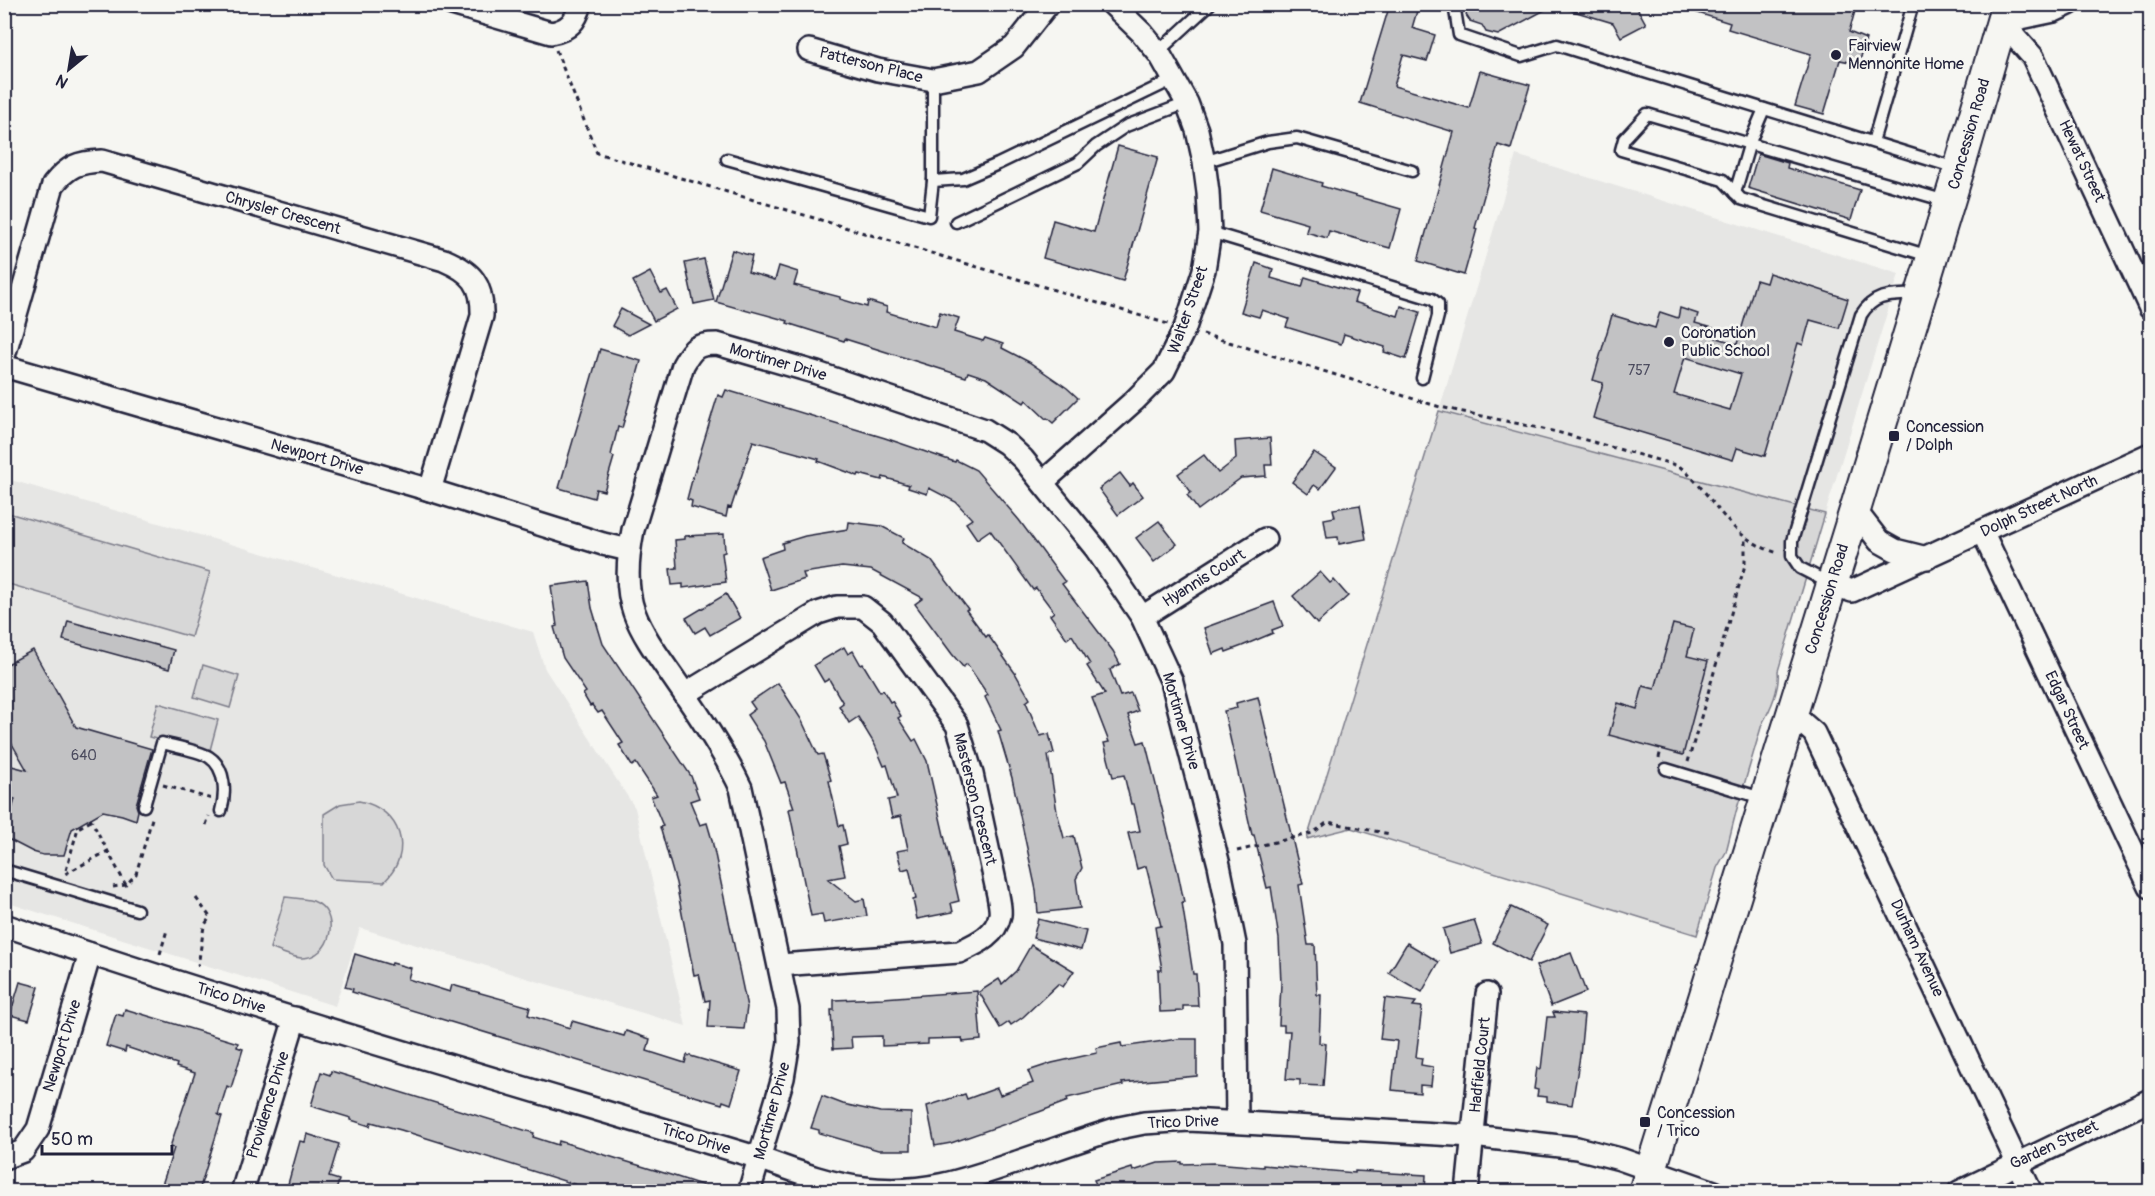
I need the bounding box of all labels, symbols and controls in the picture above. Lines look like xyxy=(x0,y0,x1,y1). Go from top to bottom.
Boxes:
place label: Fairview Mennonite Home xyxy=(1848,36,1964,74)
north arrow xyxy=(39,39,99,99)
street label: Patterson Place xyxy=(817,42,925,88)
marker: Fairview Mennonite Home xyxy=(1829,48,1843,62)
text: N xyxy=(52,70,72,92)
street label: Concession Road xyxy=(1944,76,1994,192)
street label: Hewat Street xyxy=(2054,117,2110,206)
street label: Chrysler Crescent xyxy=(223,187,344,239)
street label: Walter Street xyxy=(1164,263,1213,357)
place label: Coronation Public School xyxy=(1681,323,1770,361)
marker: Coronation Public School xyxy=(1662,335,1676,349)
street label: Mortimer Drive xyxy=(727,339,829,385)
house number: 757 xyxy=(1628,362,1651,379)
place label: Concession / Dolph xyxy=(1906,417,1984,455)
marker: Concession / Dolph xyxy=(1887,429,1901,443)
street label: Newport Drive xyxy=(268,434,366,480)
street label: Dolph Street North xyxy=(1977,470,2101,542)
street label: Concession Road xyxy=(1801,541,1853,657)
street label: Hyannis Court xyxy=(1159,544,1250,611)
street label: Edgar Street xyxy=(2040,668,2094,753)
street label: Mortimer Drive xyxy=(1158,670,1204,772)
street label: Masterson Crescent xyxy=(949,731,1001,868)
house number: 640 xyxy=(71,747,97,764)
street label: Durham Avenue xyxy=(1886,896,1948,1000)
street label: Trico Drive xyxy=(194,978,268,1018)
street label: Newport Drive xyxy=(38,997,86,1095)
street label: Hadfield Court xyxy=(1465,1015,1495,1114)
street label: Providence Drive xyxy=(242,1049,294,1161)
street label: Mortimer Drive xyxy=(749,1060,795,1162)
place label: Concession / Trico xyxy=(1657,1103,1735,1141)
street label: Trico Drive xyxy=(1147,1111,1219,1133)
marker: Concession / Trico xyxy=(1638,1115,1652,1129)
street label: Garden Street xyxy=(2007,1116,2102,1174)
scale bar xyxy=(42,1118,172,1156)
street label: Trico Drive xyxy=(659,1119,733,1159)
text: 50 m xyxy=(51,1128,93,1151)

